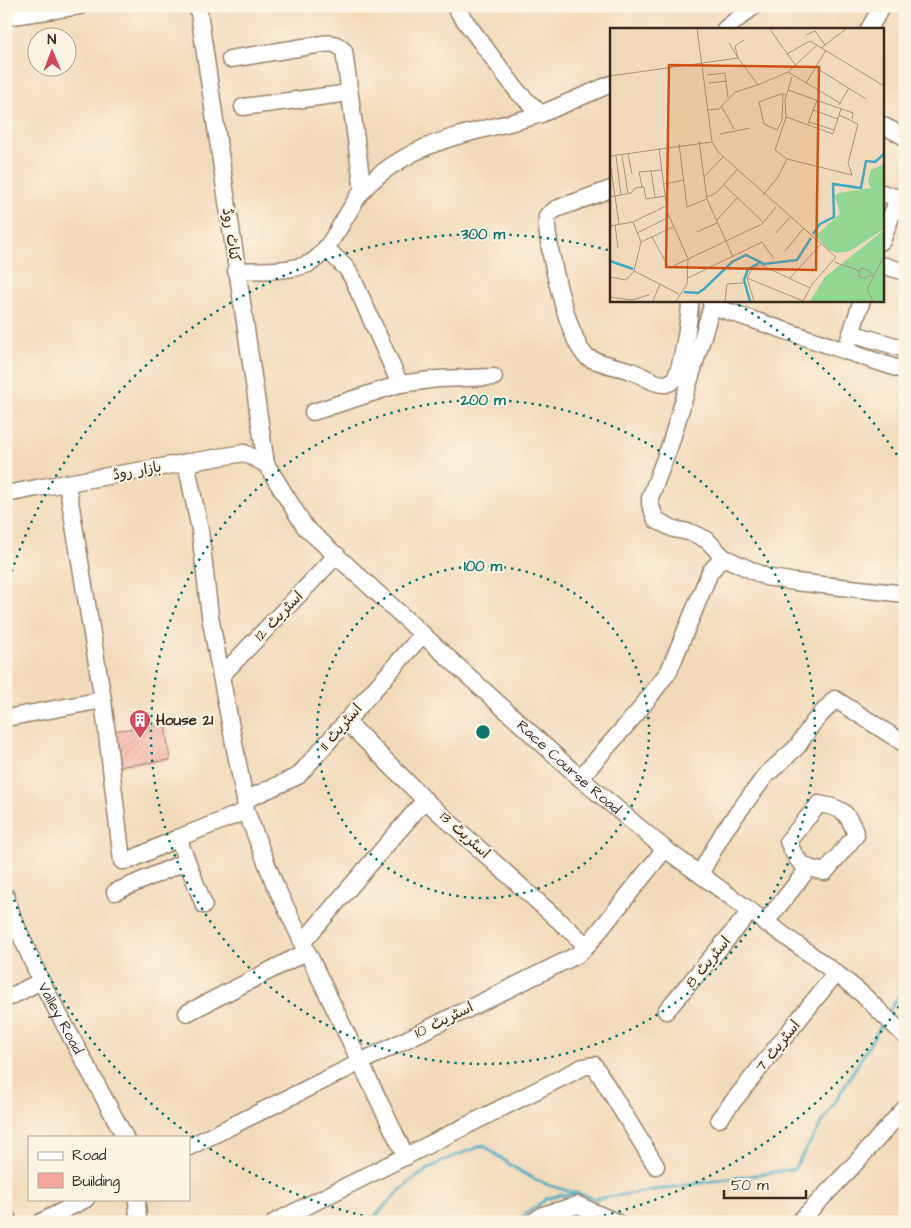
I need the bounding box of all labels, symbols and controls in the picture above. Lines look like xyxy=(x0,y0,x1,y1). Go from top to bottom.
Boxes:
north arrow xyxy=(28,28,78,78)
inset map xyxy=(610,28,884,301)
text: N xyxy=(47,30,57,50)
street label: کناٹ روڈ xyxy=(217,207,245,263)
text: 300 m xyxy=(460,224,505,245)
text: 200 m xyxy=(459,390,506,411)
street label: بازار روڈ xyxy=(111,456,163,486)
text: 100 m xyxy=(464,556,503,577)
street label: اسٹریٹ 12 xyxy=(250,586,308,646)
street label: اسٹریٹ 11 xyxy=(315,699,367,755)
building icon: House 21 xyxy=(128,708,152,739)
place label: House 21 xyxy=(156,710,213,731)
street label: Race Course Road xyxy=(512,715,626,819)
centre of rings xyxy=(474,723,492,741)
street label: اسٹریٹ 13 xyxy=(435,807,495,863)
street label: اسٹریٹ 8 xyxy=(680,932,736,992)
street label: Valley Road xyxy=(33,978,89,1058)
street label: اسٹریٹ 10 xyxy=(411,997,477,1043)
street label: اسٹریٹ 7 xyxy=(751,1016,805,1076)
legend xyxy=(28,1136,190,1200)
text: Road xyxy=(72,1145,107,1166)
scale bar xyxy=(724,1168,806,1200)
text: Building xyxy=(72,1171,120,1193)
text: 50 m xyxy=(731,1175,769,1196)

